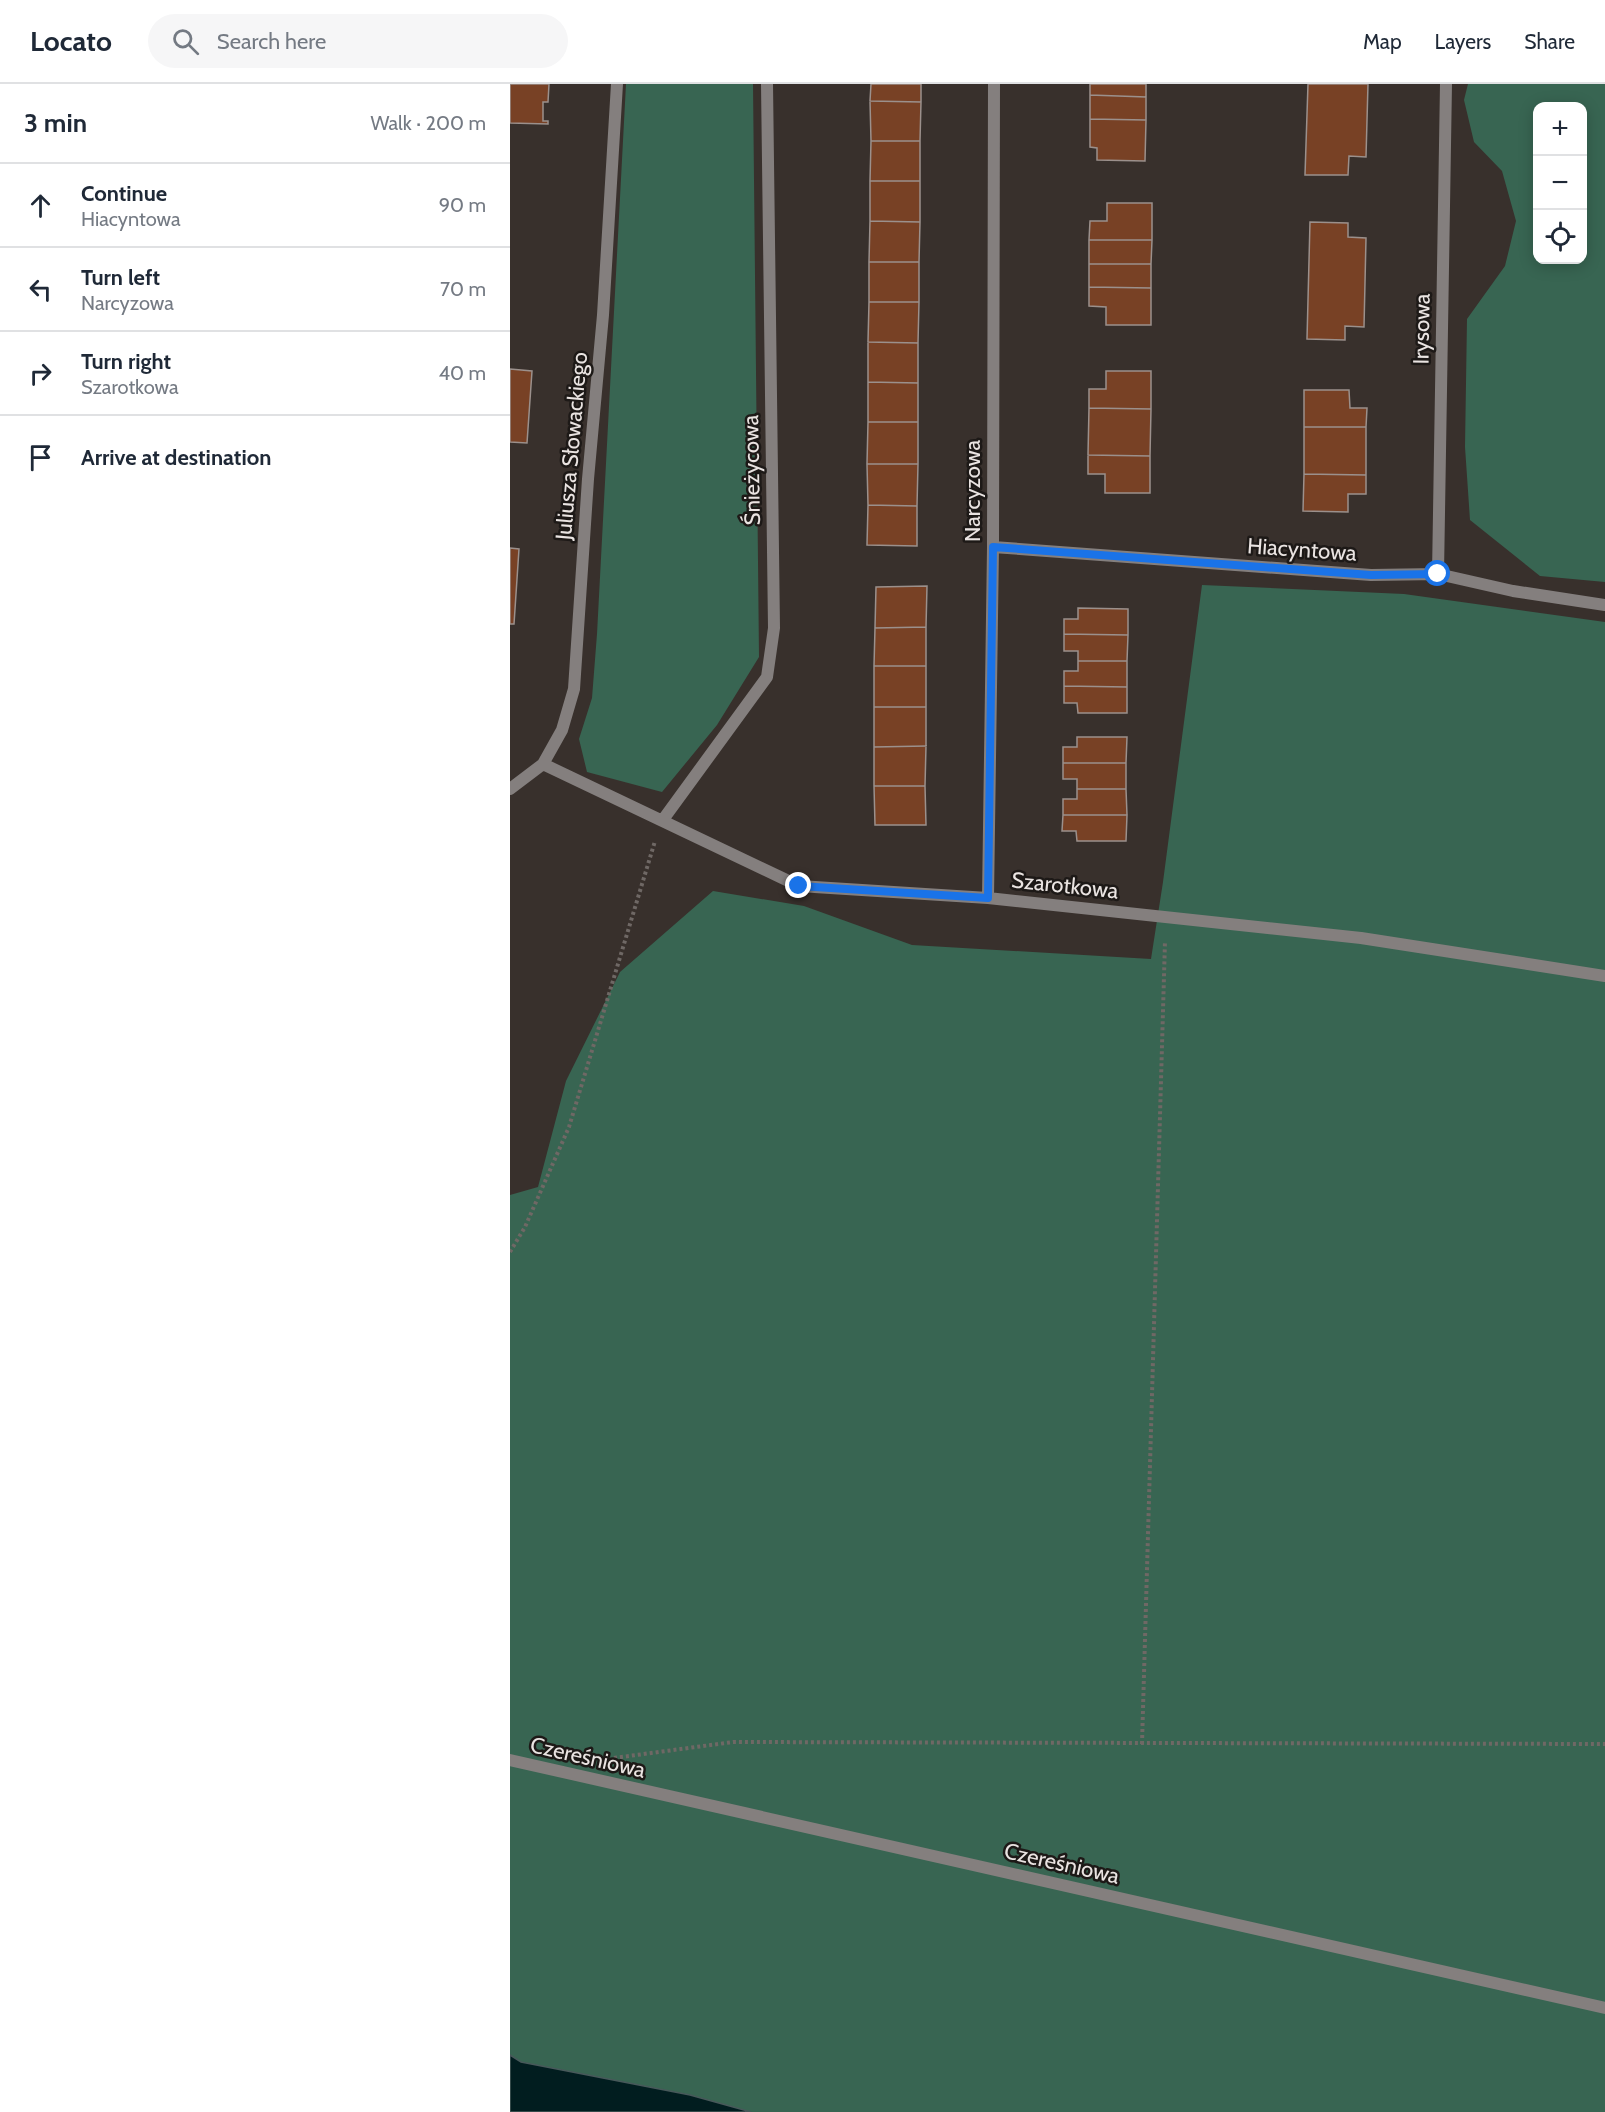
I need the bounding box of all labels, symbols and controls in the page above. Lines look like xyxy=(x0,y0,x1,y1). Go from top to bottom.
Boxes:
search box xyxy=(148,14,568,68)
text: Locato xyxy=(30,24,112,58)
icon: search xyxy=(169,25,202,58)
text: Search here xyxy=(217,28,326,55)
text: Map xyxy=(1363,29,1402,54)
text: Layers xyxy=(1435,29,1491,54)
text: Share xyxy=(1524,29,1575,54)
map controls xyxy=(1533,102,1587,264)
button: + xyxy=(1533,102,1587,156)
text: 3 min xyxy=(24,107,87,139)
text: Walk · 200 m xyxy=(370,111,486,135)
button: − xyxy=(1533,156,1587,210)
text: Continue xyxy=(81,180,167,207)
icon: ahead xyxy=(24,189,57,222)
text: 90 m xyxy=(439,193,486,217)
text: Hiacyntowa xyxy=(81,207,181,231)
button: locate xyxy=(1533,210,1587,264)
text: Turn left xyxy=(81,264,160,291)
icon: left xyxy=(24,273,57,306)
text: 70 m xyxy=(440,277,486,301)
text: Narcyzowa xyxy=(81,291,174,315)
street label: Irysowa xyxy=(1407,293,1436,365)
text: Turn right xyxy=(81,348,171,375)
street label: Juliusza Słowackiego xyxy=(550,351,593,542)
icon: right xyxy=(24,357,57,390)
text: 40 m xyxy=(438,361,486,385)
text: Szarotkowa xyxy=(81,375,179,399)
street label: Śnieżycowa xyxy=(737,414,766,526)
street label: Narcyzowa xyxy=(959,439,986,542)
icon: arrive xyxy=(24,441,57,474)
text: Arrive at destination xyxy=(81,444,271,471)
street label: Hiacyntowa xyxy=(1246,532,1358,567)
route start xyxy=(1424,560,1450,586)
street label: Szarotkowa xyxy=(1010,866,1120,905)
route end xyxy=(785,872,811,898)
street label: Czereśniowa xyxy=(528,1731,649,1784)
street label: Czereśniowa xyxy=(1002,1837,1123,1890)

